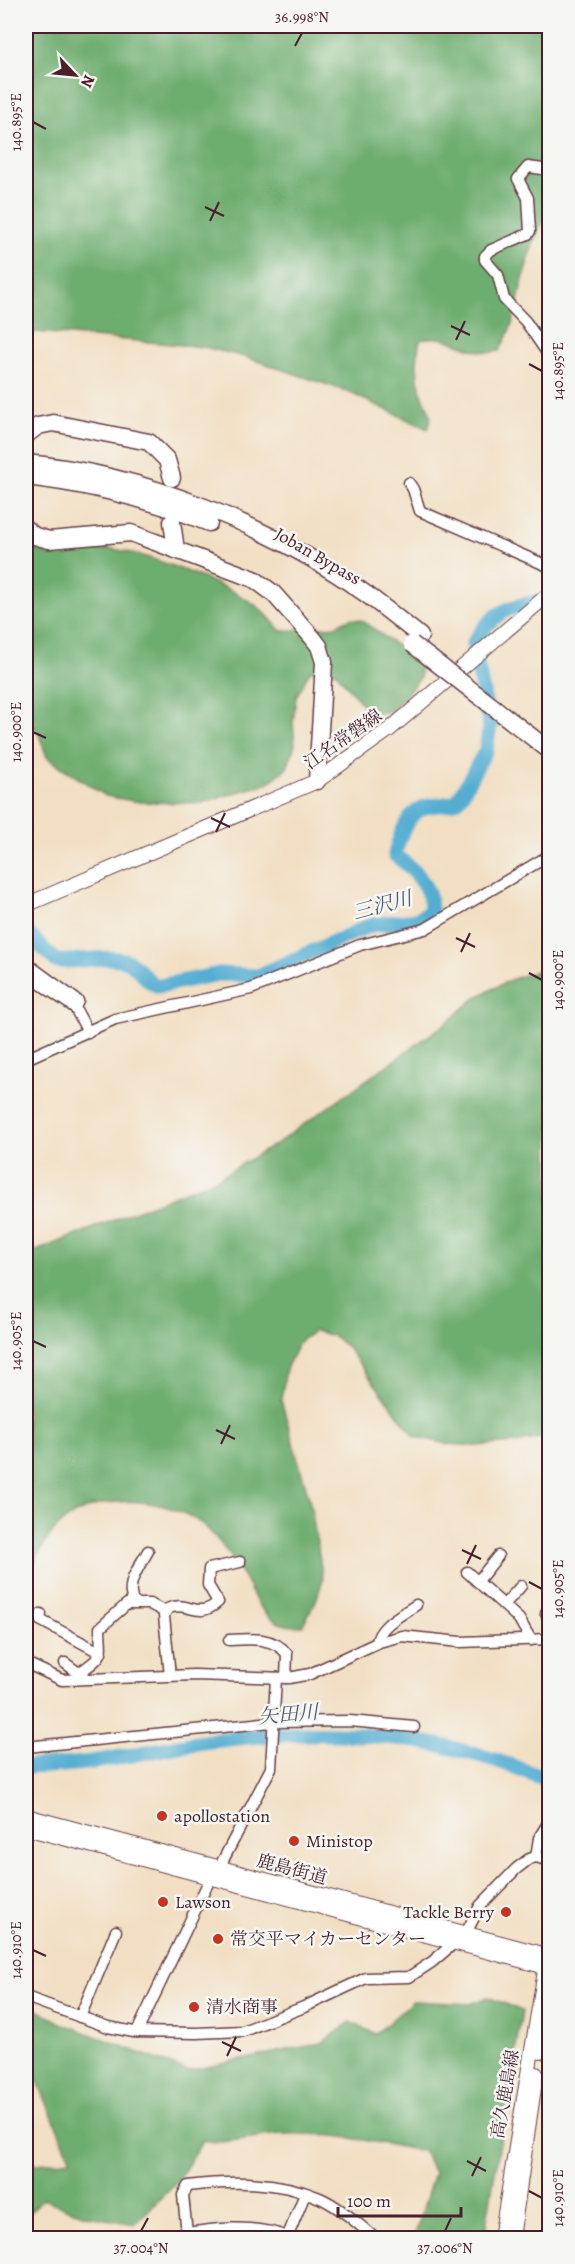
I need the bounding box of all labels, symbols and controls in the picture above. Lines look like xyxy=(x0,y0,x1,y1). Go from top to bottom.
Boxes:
text: 36.998°N xyxy=(275,7,329,27)
north arrow xyxy=(45,45,105,105)
text: N xyxy=(75,71,100,92)
text: 140.895°E xyxy=(6,93,26,151)
text: 140.895°E xyxy=(548,342,568,400)
street label: Joban Bypass xyxy=(270,522,366,590)
text: 140.900°E xyxy=(6,702,26,762)
street label: 江名常磐線 xyxy=(299,703,387,775)
water label: 三沢川 xyxy=(350,884,417,926)
text: 140.900°E xyxy=(548,950,568,1010)
text: 140.905°E xyxy=(6,1311,26,1371)
text: 140.905°E xyxy=(548,1559,568,1619)
water label: 矢田川 xyxy=(257,1698,321,1731)
place label: apollostation xyxy=(174,1804,270,1828)
marker: apollostation xyxy=(155,1809,169,1823)
place label: Ministop xyxy=(306,1829,373,1853)
marker: Ministop xyxy=(287,1834,301,1848)
street label: 鹿島街道 xyxy=(254,1848,330,1890)
place label: Lawson xyxy=(175,1890,231,1914)
marker: Lawson xyxy=(156,1895,170,1909)
place label: Tackle Berry xyxy=(403,1900,495,1924)
marker: Tackle Berry xyxy=(499,1905,513,1919)
text: 140.910°E xyxy=(6,1921,26,1979)
place label: 常交平マイカーセンター xyxy=(230,1927,426,1951)
marker: 常交平マイカーセンター xyxy=(211,1932,225,1946)
place label: 清水商事 xyxy=(206,1995,278,2019)
marker: 清水商事 xyxy=(187,2000,201,2014)
street label: 高久鹿島線 xyxy=(485,2048,525,2140)
text: 140.910°E xyxy=(548,2169,568,2227)
scale bar xyxy=(338,2180,461,2218)
text: 100 m xyxy=(347,2189,391,2213)
text: 37.004°N xyxy=(113,2238,169,2258)
text: 37.006°N xyxy=(417,2238,473,2258)

